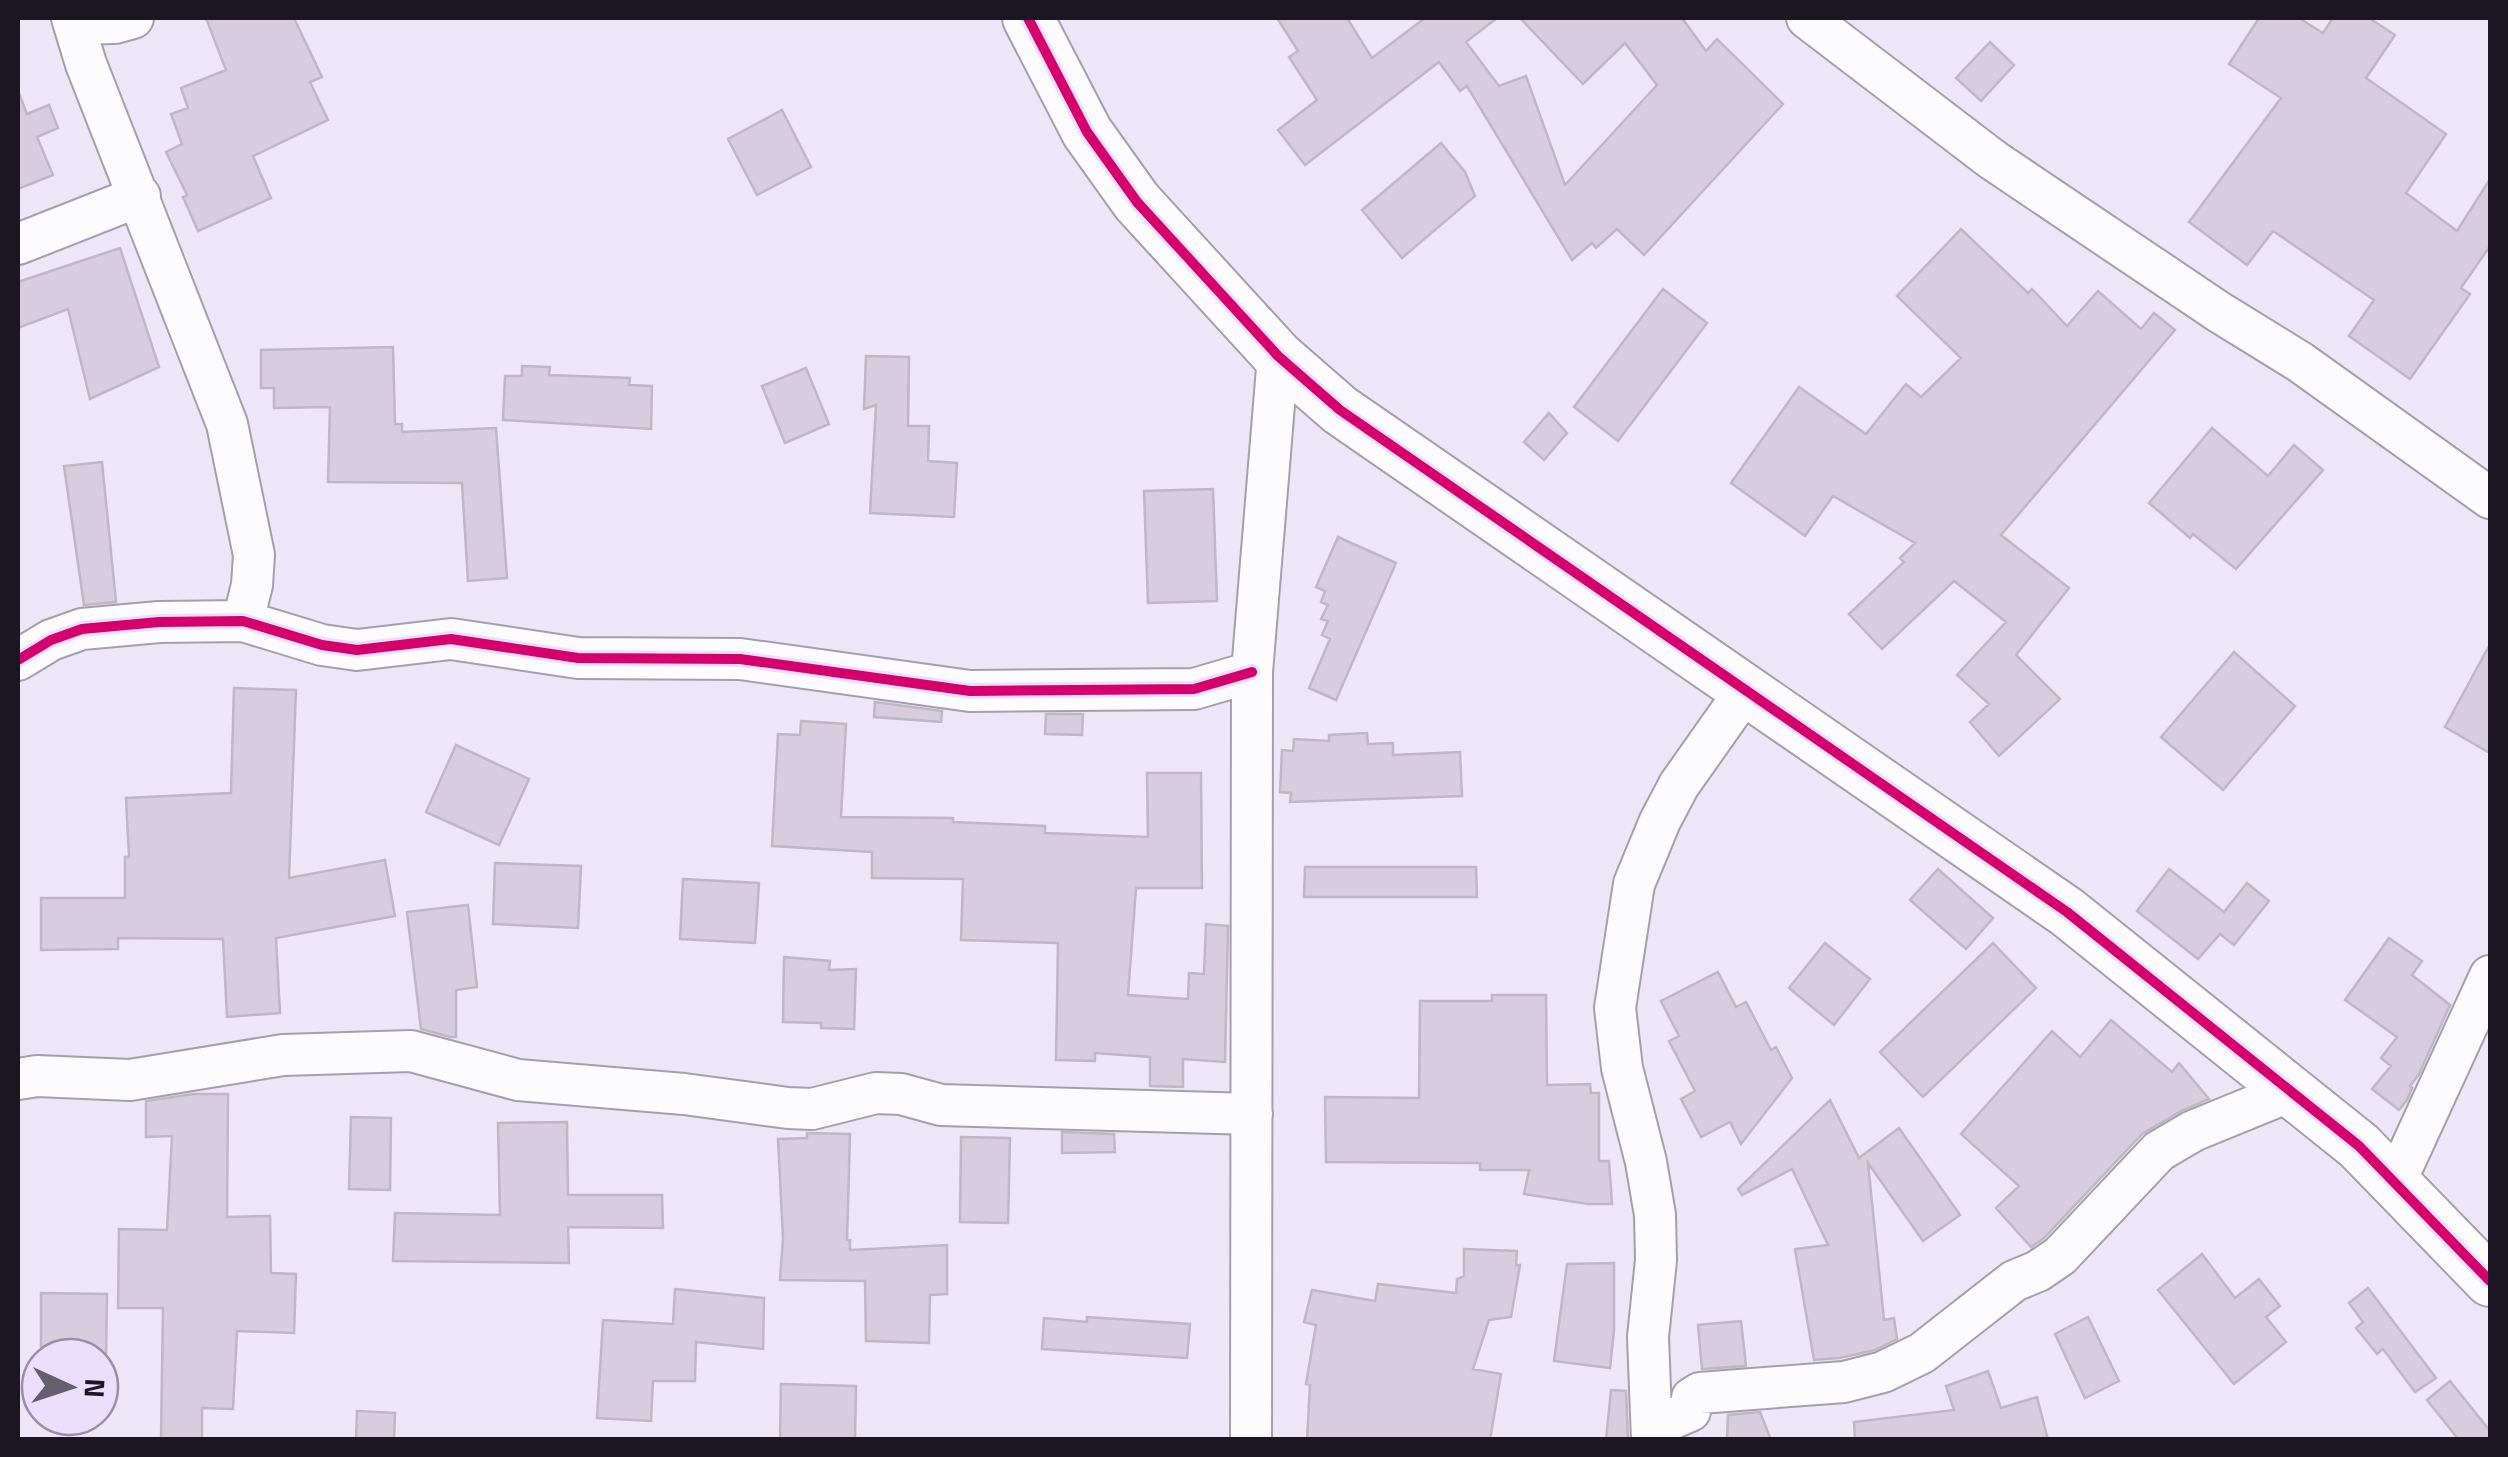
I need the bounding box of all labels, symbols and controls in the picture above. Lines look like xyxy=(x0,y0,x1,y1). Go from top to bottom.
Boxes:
north arrow xyxy=(20,1337,120,1437)
text: N xyxy=(73,1378,117,1399)

